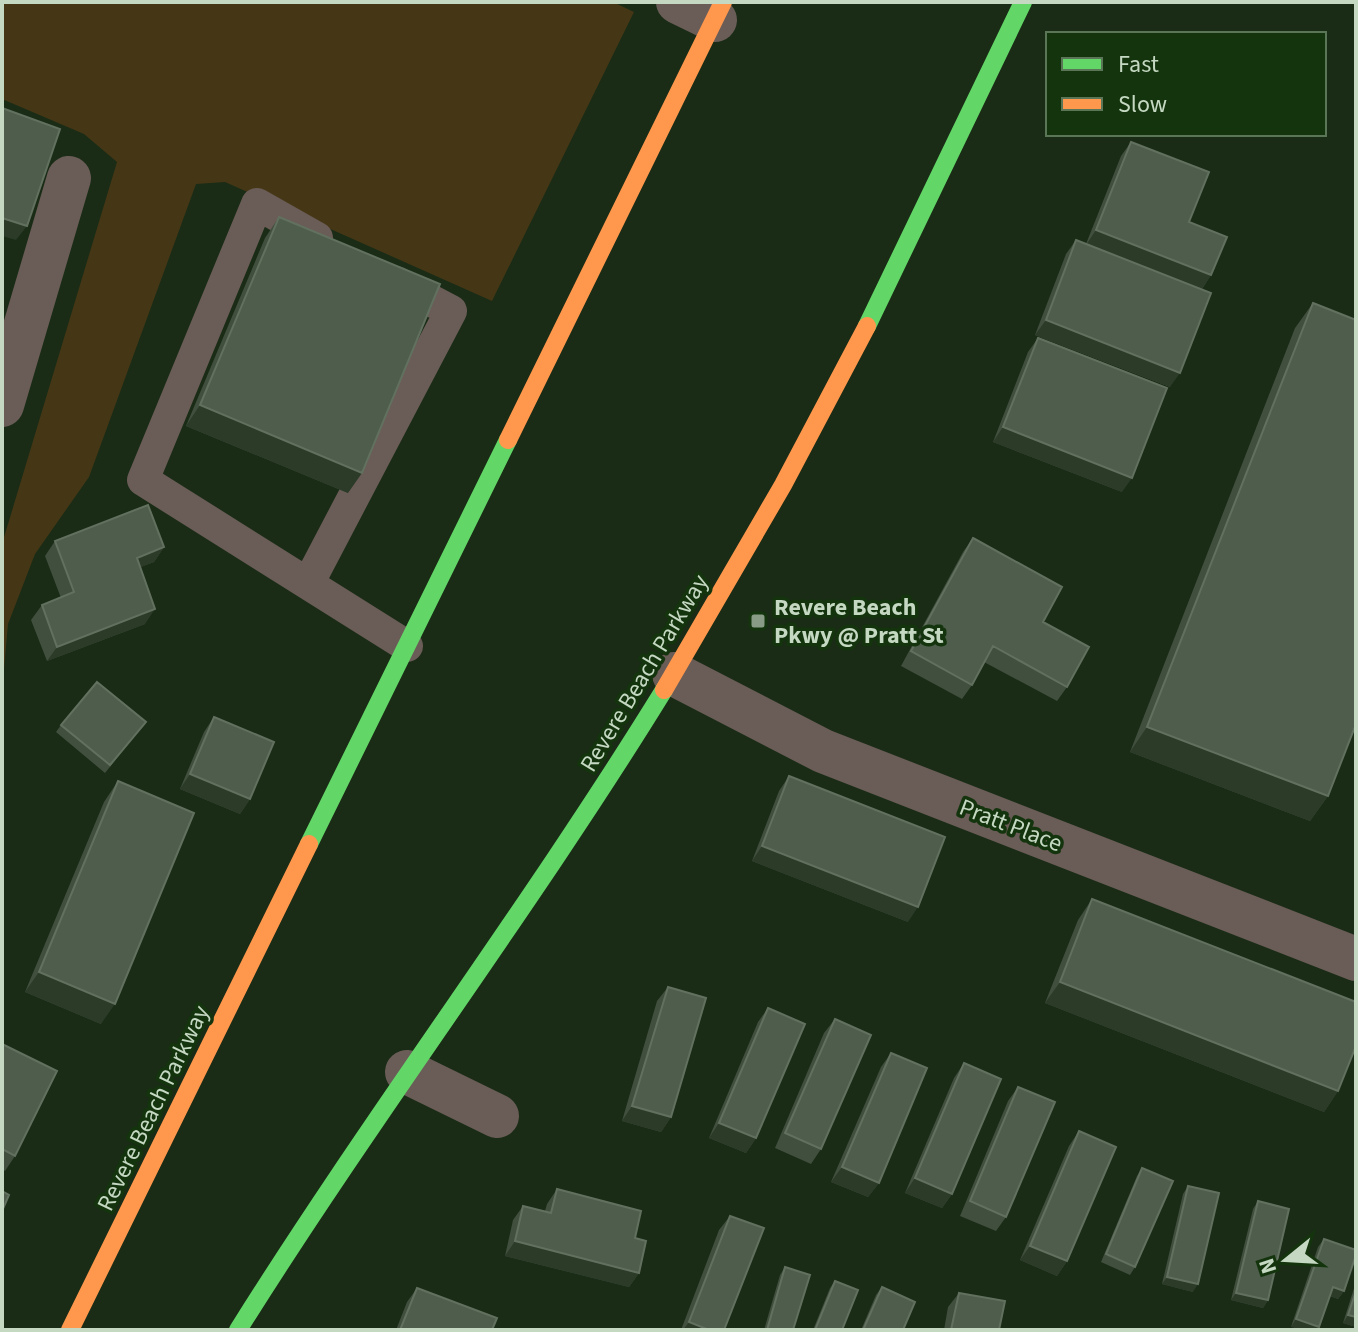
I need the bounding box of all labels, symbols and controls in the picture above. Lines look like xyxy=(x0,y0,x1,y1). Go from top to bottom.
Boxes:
legend xyxy=(1046,32,1326,136)
text: Fast xyxy=(1118,47,1159,82)
text: Slow xyxy=(1118,87,1167,122)
street label: Revere Beach Parkway xyxy=(571,568,717,779)
place label: Revere Beach Pkwy @ Pratt St xyxy=(774,590,944,653)
marker: Revere Beach Pkwy @ Pratt St xyxy=(749,612,767,630)
street label: Pratt Place xyxy=(954,790,1067,861)
street label: Revere Beach Parkway xyxy=(88,999,219,1217)
north arrow xyxy=(1246,1220,1326,1300)
text: N xyxy=(1250,1254,1285,1278)

